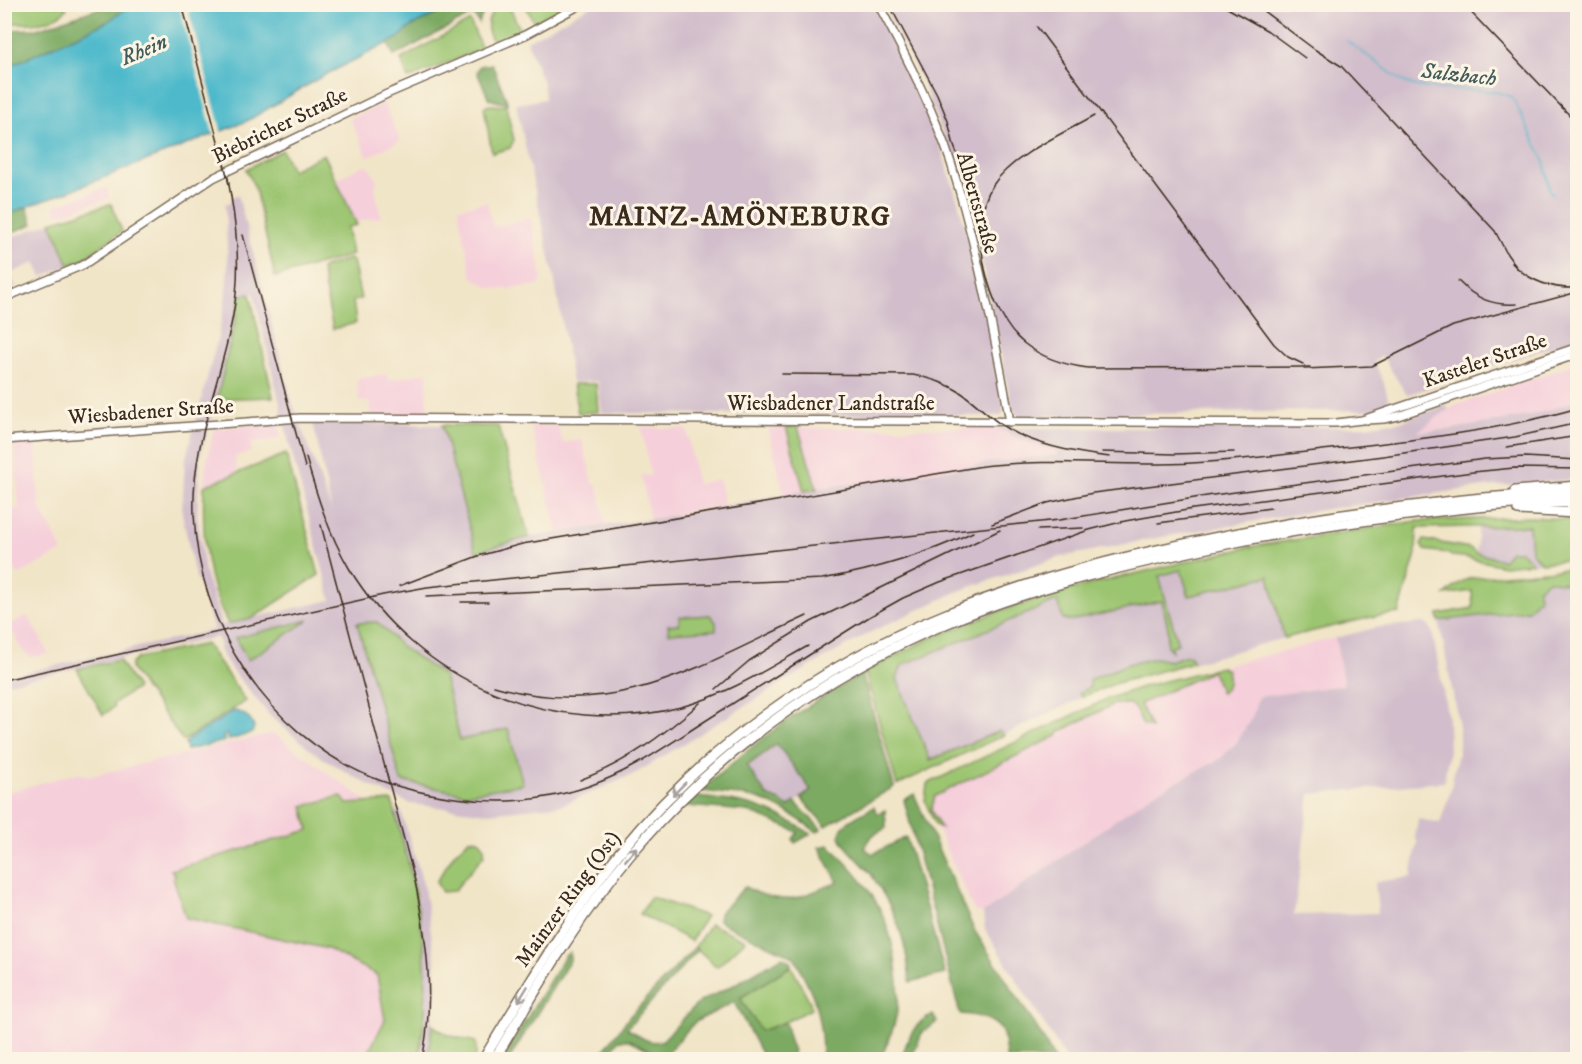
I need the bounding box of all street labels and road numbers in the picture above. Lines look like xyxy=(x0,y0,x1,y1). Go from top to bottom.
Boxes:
street label: Biebricher Straße xyxy=(208,82,352,170)
street label: Albertstraße xyxy=(950,149,1004,257)
street label: Kasteler Straße xyxy=(1420,328,1551,394)
street label: Wiesbadener Landstraße xyxy=(726,391,935,417)
street label: Wiesbadener Straße xyxy=(66,393,235,431)
street label: Mainzer Ring (Ost) xyxy=(510,826,626,972)

